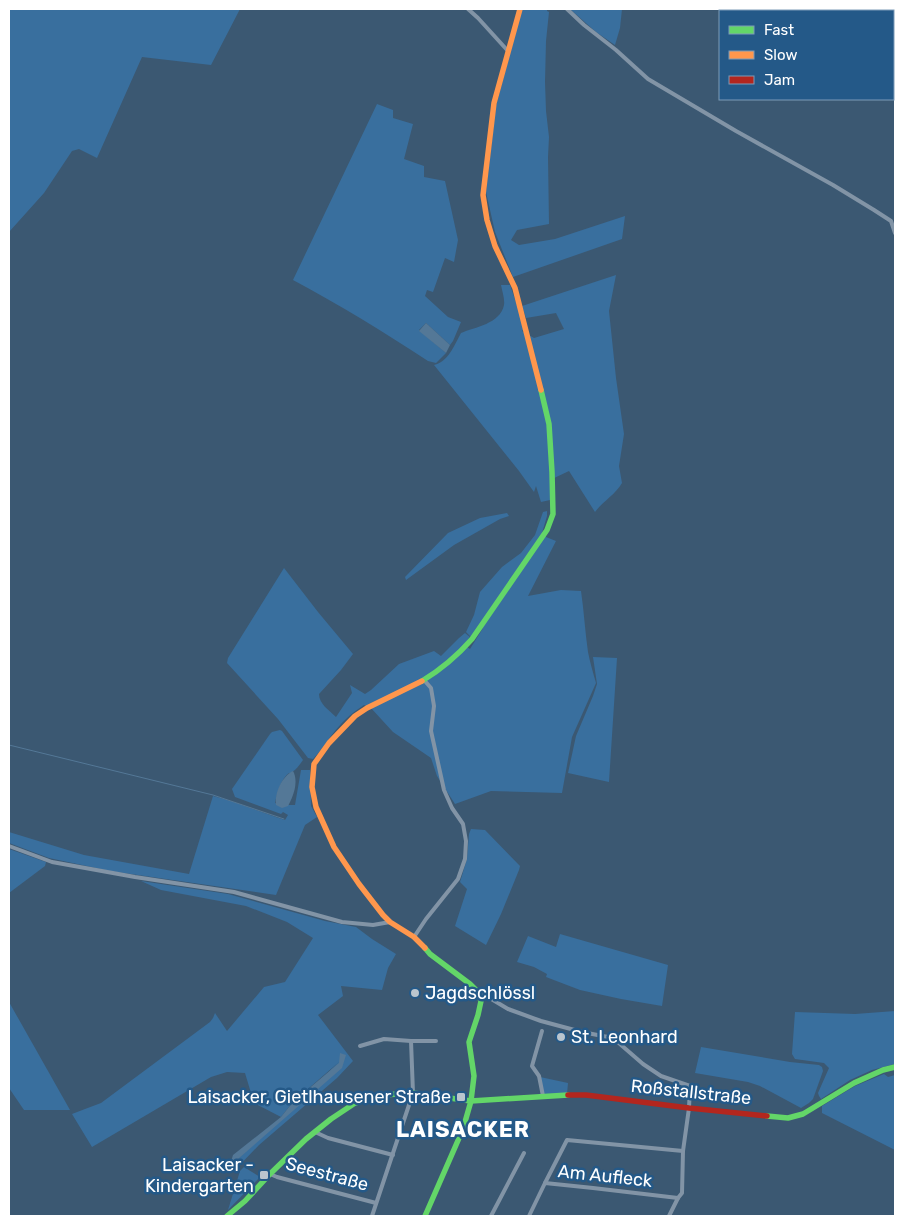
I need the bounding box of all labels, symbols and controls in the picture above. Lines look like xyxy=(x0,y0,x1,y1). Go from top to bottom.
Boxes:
legend xyxy=(719,10,894,100)
text: Fast xyxy=(764,21,794,39)
text: Slow xyxy=(764,46,797,64)
text: Jam xyxy=(764,71,795,89)
place label: Jagdschlössl xyxy=(425,982,535,1004)
marker: Jagdschlössl xyxy=(409,987,421,999)
place label: St. Leonhard xyxy=(571,1026,678,1048)
marker: St. Leonhard xyxy=(555,1031,567,1043)
street label: Roßstallstraße xyxy=(630,1075,752,1109)
place label: Laisacker, Gietlhausener Straße xyxy=(187,1086,451,1108)
marker: Laisacker, Gietlhausener Straße xyxy=(455,1091,467,1103)
district label: LAISACKER xyxy=(396,1116,530,1143)
street label: Seestraße xyxy=(283,1152,371,1196)
place label: Laisacker - Kindergarten xyxy=(145,1154,254,1197)
street label: Am Aufleck xyxy=(557,1160,654,1192)
marker: Laisacker - Kindergarten xyxy=(258,1169,270,1181)

